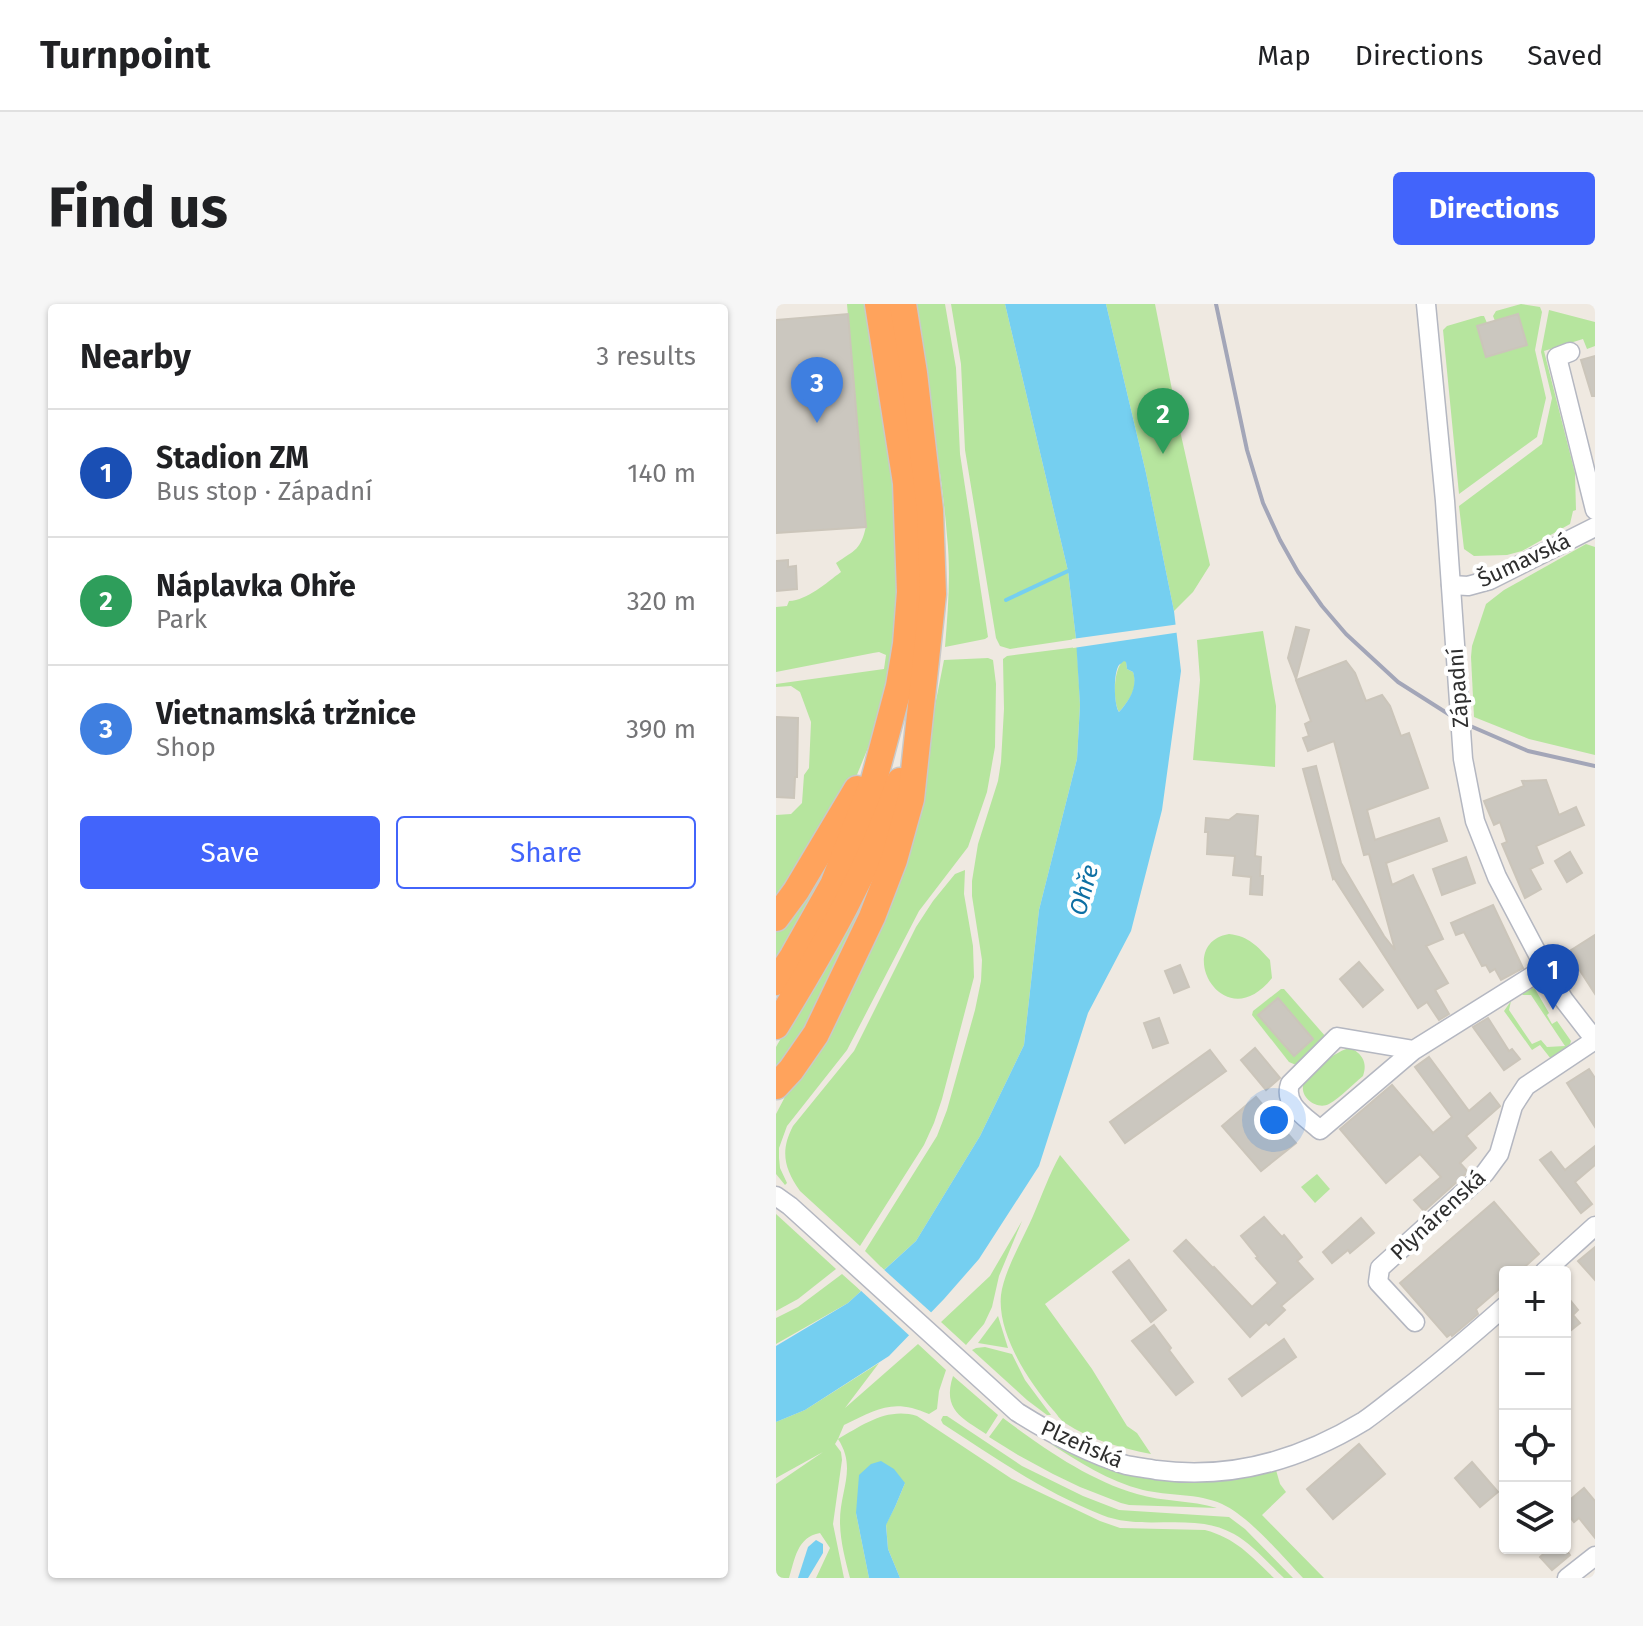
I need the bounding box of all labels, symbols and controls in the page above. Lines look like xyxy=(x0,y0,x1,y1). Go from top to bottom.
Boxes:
text: Turnpoint xyxy=(40,32,210,78)
text: Map xyxy=(1257,39,1311,72)
text: Directions xyxy=(1355,39,1483,72)
text: Saved xyxy=(1527,39,1603,72)
button: Directions xyxy=(1393,172,1595,245)
text: Find us xyxy=(48,175,228,242)
text: Nearby xyxy=(80,336,191,377)
text: 3 results xyxy=(596,341,696,372)
pin: 3 xyxy=(791,357,843,423)
pin: 2 xyxy=(1137,388,1189,454)
text: Stadion ZM xyxy=(156,440,309,476)
text: 1 xyxy=(100,458,112,489)
text: 140 m xyxy=(627,458,696,489)
text: Bus stop · Západní xyxy=(156,476,373,507)
street label: Šumavská xyxy=(1473,527,1575,593)
text: Náplavka Ohře xyxy=(156,568,356,604)
text: 2 xyxy=(99,586,113,617)
text: 320 m xyxy=(627,586,696,617)
text: Park xyxy=(156,604,207,635)
street label: Západní xyxy=(1442,647,1474,729)
text: Vietnamská tržnice xyxy=(156,696,416,732)
text: 3 xyxy=(99,714,113,745)
text: 390 m xyxy=(626,714,696,745)
text: Shop xyxy=(156,732,216,763)
button: Save xyxy=(80,816,380,889)
button: Share xyxy=(396,816,696,889)
water label: Ohře xyxy=(1064,862,1104,918)
pin: 1 xyxy=(1527,944,1579,1010)
your location xyxy=(1254,1100,1294,1140)
street label: Plynárenská xyxy=(1385,1164,1491,1266)
map controls xyxy=(1499,1266,1571,1554)
button: + xyxy=(1499,1266,1571,1338)
button: − xyxy=(1499,1338,1571,1410)
button: locate xyxy=(1499,1410,1571,1482)
street label: Plzeňská xyxy=(1037,1414,1127,1474)
button: layers xyxy=(1499,1482,1571,1554)

